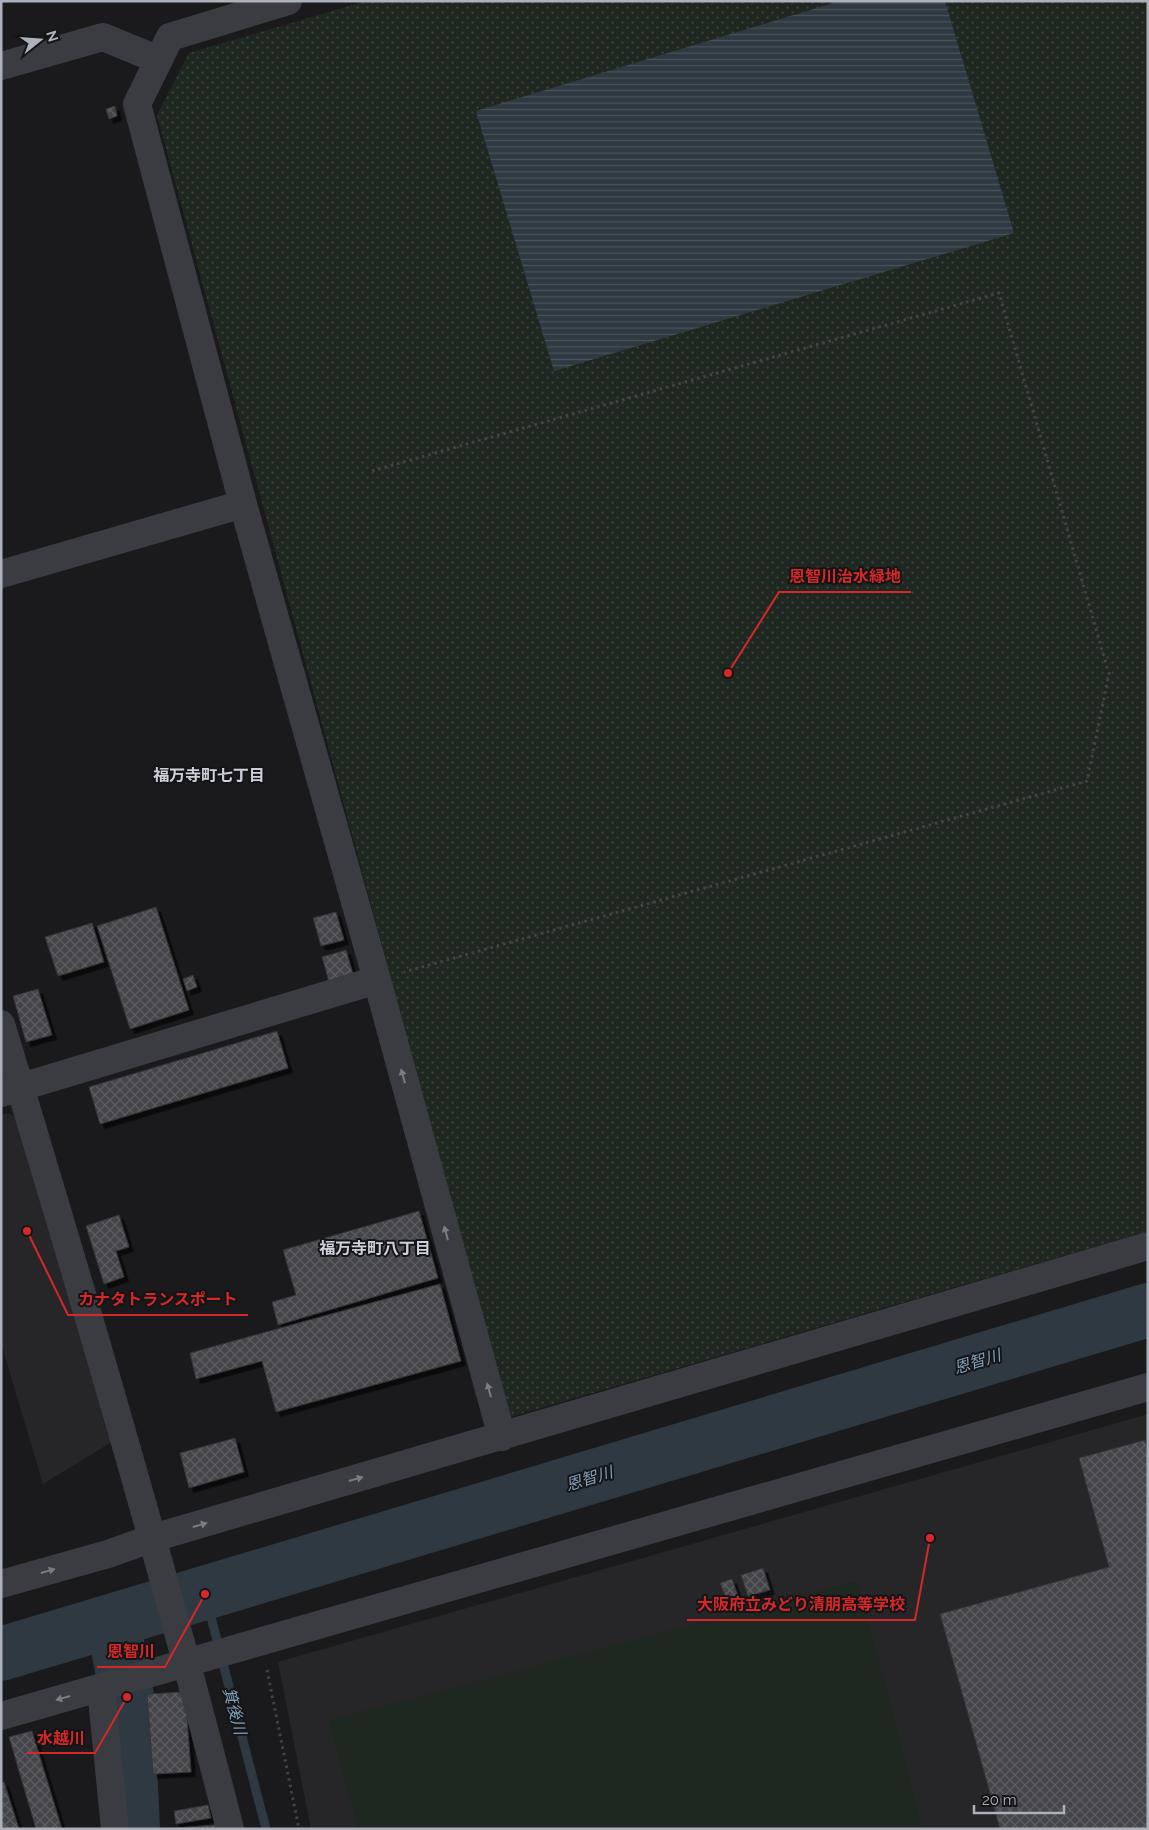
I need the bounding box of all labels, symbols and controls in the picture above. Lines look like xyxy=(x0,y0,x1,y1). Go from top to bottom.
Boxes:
north arrow xyxy=(15,15,65,65)
text: N xyxy=(43,29,62,44)
callout: 恩智川治水緑地 xyxy=(779,561,911,592)
text: 恩智川治水緑地 xyxy=(789,567,901,586)
district label: 福万寺町七丁目 xyxy=(153,766,265,785)
one-way arrow xyxy=(399,1069,407,1084)
one-way arrow xyxy=(442,1225,450,1240)
district label: 福万寺町八丁目 xyxy=(319,1239,431,1258)
callout: カナタトランスポート xyxy=(68,1284,248,1315)
text: カナタトランスポート xyxy=(78,1290,238,1309)
water label: 恩智川 xyxy=(951,1345,1005,1378)
one-way arrow xyxy=(485,1382,493,1397)
water label: 恩智川 xyxy=(563,1462,617,1495)
one-way arrow xyxy=(348,1475,363,1483)
one-way arrow xyxy=(192,1520,207,1528)
one-way arrow xyxy=(41,1567,56,1575)
callout: 大阪府立みどり清朋高等学校 xyxy=(687,1589,915,1620)
text: 大阪府立みどり清朋高等学校 xyxy=(697,1595,905,1614)
callout: 恩智川 xyxy=(97,1636,165,1667)
text: 恩智川 xyxy=(107,1642,155,1661)
water label: 箕後川 xyxy=(219,1685,250,1739)
one-way arrow xyxy=(55,1695,70,1703)
callout: 水越川 xyxy=(27,1722,95,1753)
text: 水越川 xyxy=(37,1729,85,1748)
scale bar xyxy=(974,1782,1064,1814)
text: 20 m xyxy=(982,1791,1017,1809)

